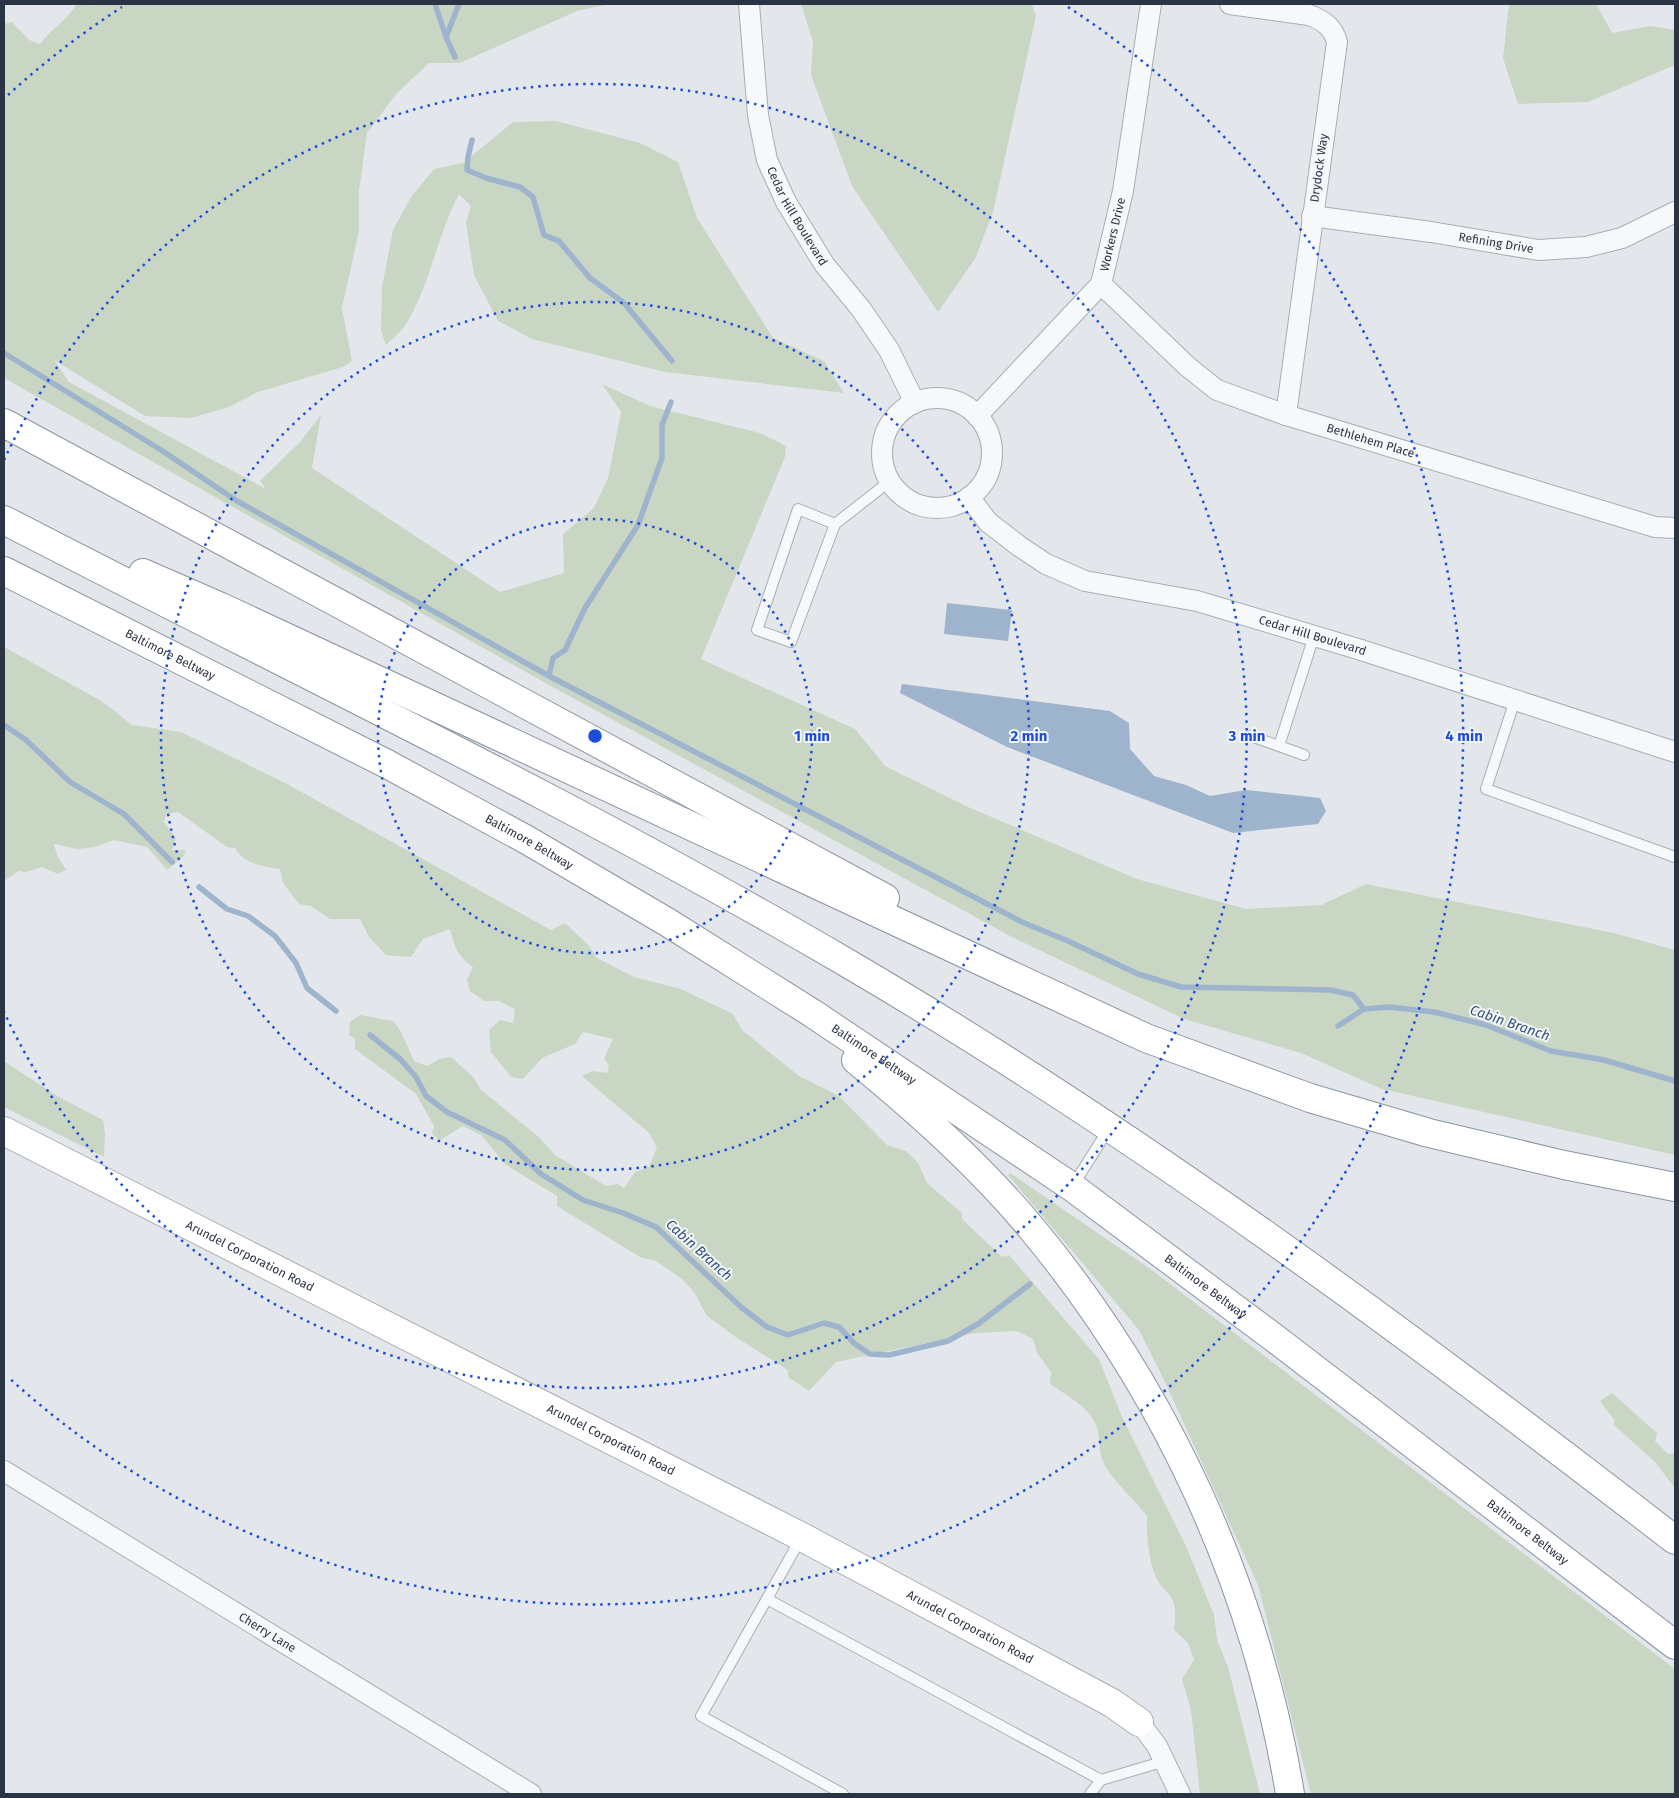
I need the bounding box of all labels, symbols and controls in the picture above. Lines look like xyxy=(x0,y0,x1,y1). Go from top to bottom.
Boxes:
street label: Drydock Way xyxy=(1307,133,1331,203)
street label: Cedar Hill Boulevard xyxy=(764,164,830,268)
street label: Workers Drive xyxy=(1097,196,1128,273)
street label: Refining Drive xyxy=(1458,230,1534,256)
street label: Bethlehem Place xyxy=(1325,421,1416,461)
street label: Cedar Hill Boulevard xyxy=(1257,613,1368,658)
street label: Baltimore Beltway xyxy=(123,626,217,683)
centre of rings xyxy=(586,727,604,745)
text: 1 min xyxy=(794,727,830,745)
text: 2 min xyxy=(1011,727,1047,745)
text: 3 min xyxy=(1228,727,1265,745)
text: 4 min xyxy=(1445,727,1483,745)
street label: Baltimore Beltway xyxy=(483,812,576,872)
water label: Cabin Branch xyxy=(1468,1001,1552,1045)
street label: Baltimore Beltway xyxy=(829,1021,919,1088)
water label: Cabin Branch xyxy=(662,1216,736,1284)
street label: Arundel Corporation Road xyxy=(184,1218,316,1295)
street label: Baltimore Beltway xyxy=(1162,1251,1249,1322)
street label: Arundel Corporation Road xyxy=(545,1401,677,1478)
street label: Baltimore Beltway xyxy=(1484,1496,1571,1568)
street label: Arundel Corporation Road xyxy=(904,1587,1036,1667)
street label: Cherry Lane xyxy=(236,1610,299,1655)

